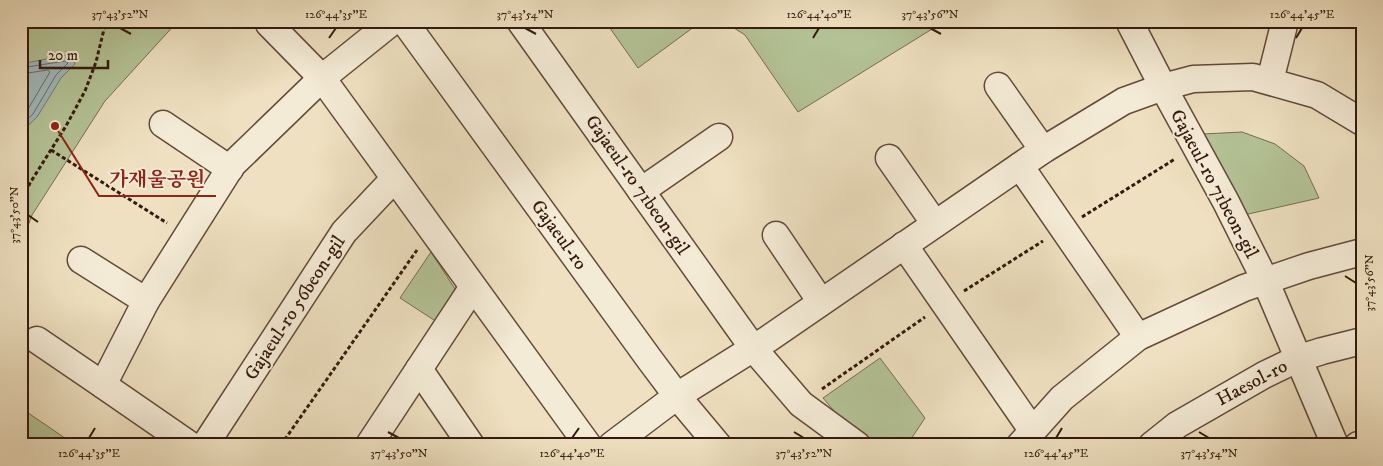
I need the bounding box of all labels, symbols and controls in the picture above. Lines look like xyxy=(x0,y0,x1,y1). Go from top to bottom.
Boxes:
text: 37°43'52"N xyxy=(92,7,149,22)
text: 126°44'35"E xyxy=(305,7,368,22)
text: 37°43'54"N xyxy=(496,7,554,22)
text: 126°44'40"E xyxy=(786,7,852,22)
text: 37°43'56"N xyxy=(901,7,959,22)
text: 126°44'45"E xyxy=(1270,7,1335,22)
scale bar xyxy=(40,38,108,70)
text: 20 m xyxy=(48,46,78,65)
street label: Gajaeul-ro 71beon-gil xyxy=(1165,106,1263,263)
street label: Gajaeul-ro 71beon-gil xyxy=(580,111,694,260)
callout: 가재울공원 xyxy=(99,161,216,196)
text: 가재울공원 xyxy=(109,168,205,193)
text: 37°43'50"N xyxy=(7,186,22,244)
street label: Gajaeul-ro xyxy=(526,196,592,274)
street label: Gajaeul-ro 56beon-gil xyxy=(240,231,350,385)
text: 37°43'56"N xyxy=(1362,254,1377,312)
street label: Haesol-ro xyxy=(1213,355,1291,411)
text: 126°44'35"E xyxy=(58,446,121,461)
text: 37°43'50"N xyxy=(370,446,428,461)
text: 126°44'40"E xyxy=(539,446,605,461)
text: 37°43'52"N xyxy=(776,446,833,461)
text: 126°44'45"E xyxy=(1024,446,1089,461)
text: 37°43'54"N xyxy=(1180,446,1238,461)

